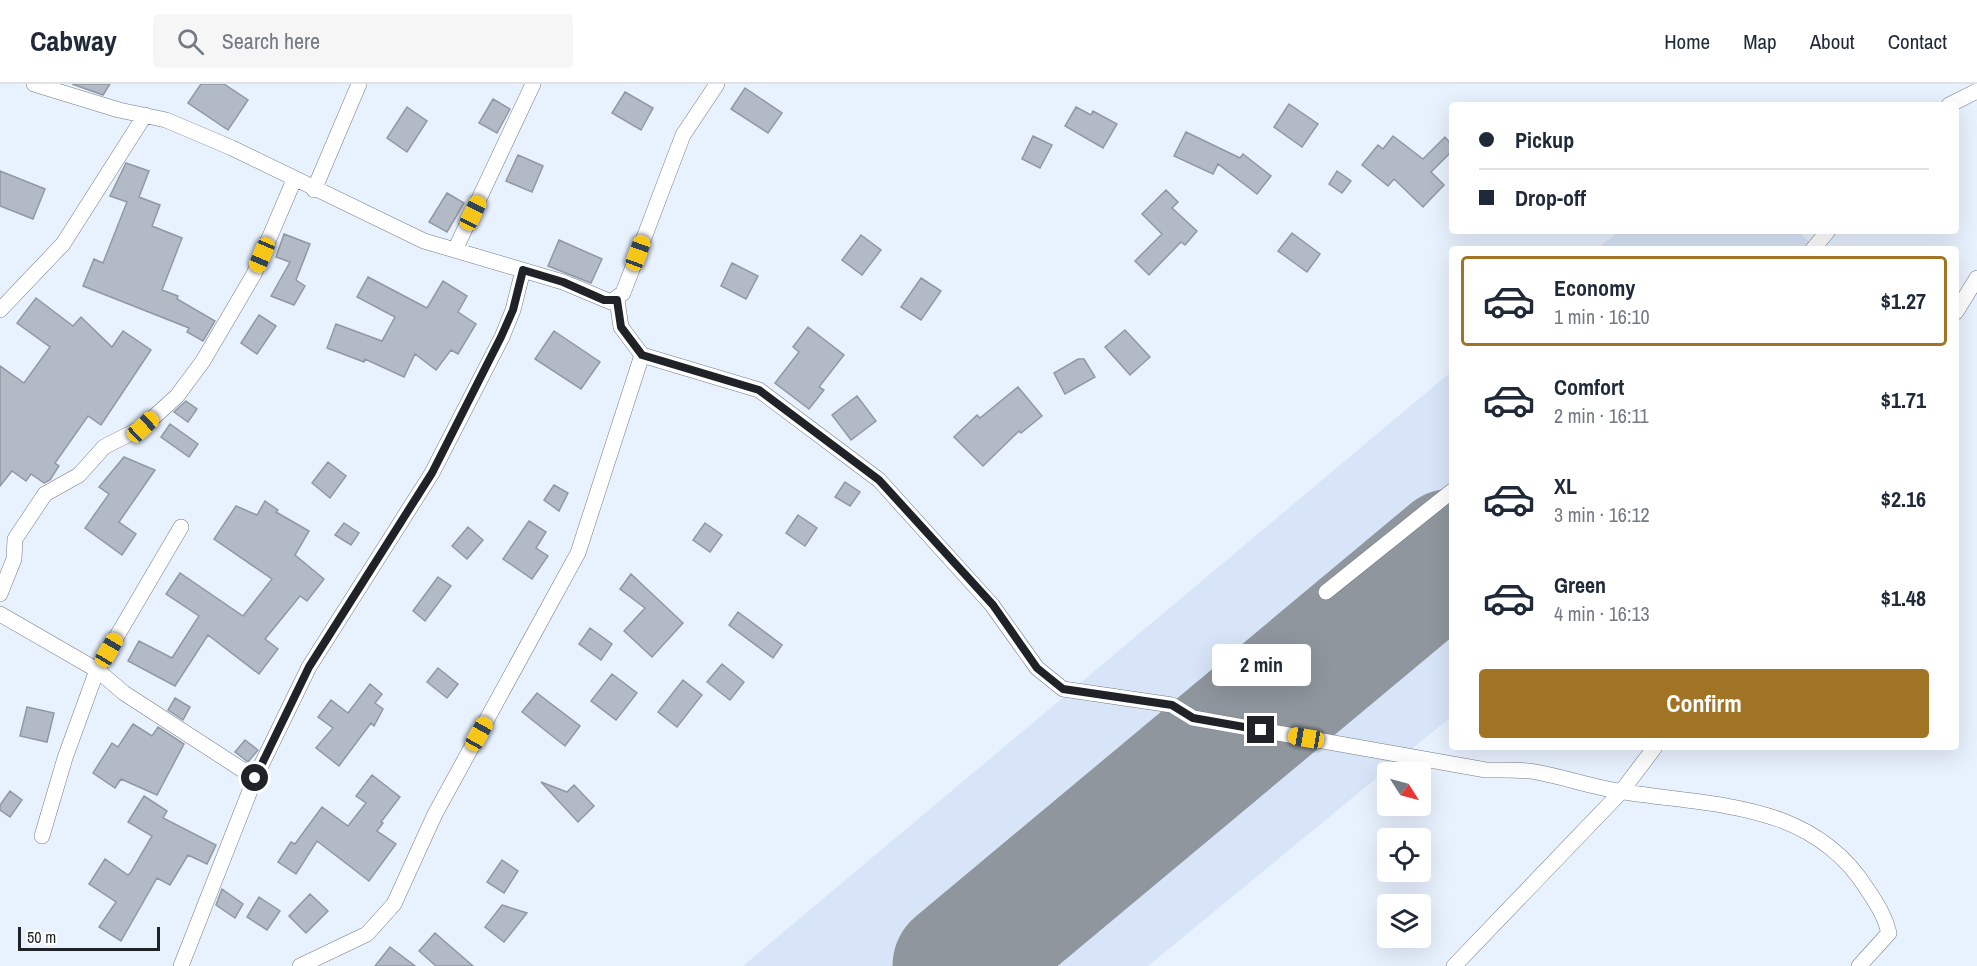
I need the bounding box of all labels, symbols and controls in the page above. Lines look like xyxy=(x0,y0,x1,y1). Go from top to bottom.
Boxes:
search box xyxy=(153,14,573,68)
text: Cabway xyxy=(30,22,117,60)
icon: search xyxy=(174,25,207,58)
text: Search here xyxy=(222,26,320,56)
text: Home xyxy=(1664,27,1710,56)
text: Map xyxy=(1743,27,1777,56)
text: About xyxy=(1810,27,1855,56)
text: Contact xyxy=(1888,27,1947,56)
text: Pickup xyxy=(1515,125,1574,155)
text: Drop-off xyxy=(1515,183,1586,213)
car xyxy=(457,193,489,233)
car xyxy=(623,233,653,273)
car xyxy=(247,235,277,275)
text: Economy xyxy=(1554,273,1635,303)
icon: car xyxy=(1482,274,1536,328)
text: $1.27 xyxy=(1881,286,1926,316)
text: 1 min · 16:10 xyxy=(1554,303,1650,330)
text: Comfort xyxy=(1554,372,1624,402)
icon: car xyxy=(1482,373,1536,427)
text: $1.71 xyxy=(1881,385,1926,415)
text: 2 min · 16:11 xyxy=(1554,402,1649,429)
car xyxy=(124,408,162,446)
text: XL xyxy=(1554,471,1577,501)
icon: car xyxy=(1482,472,1536,526)
text: $2.16 xyxy=(1881,484,1926,514)
text: 3 min · 16:12 xyxy=(1554,501,1650,528)
text: Green xyxy=(1554,570,1606,600)
icon: car xyxy=(1482,571,1536,625)
text: $1.48 xyxy=(1881,583,1926,613)
text: 4 min · 16:13 xyxy=(1554,600,1650,627)
car xyxy=(92,630,126,670)
callout: 2 min xyxy=(1212,643,1310,685)
text: 2 min xyxy=(1240,651,1283,678)
button: Confirm xyxy=(1479,669,1929,738)
car xyxy=(462,714,496,754)
route end xyxy=(1247,716,1274,743)
car xyxy=(1287,726,1325,750)
north arrow xyxy=(1377,762,1431,816)
map controls xyxy=(1377,762,1431,948)
route start xyxy=(241,764,268,791)
button: locate xyxy=(1377,828,1431,882)
button: layers xyxy=(1377,894,1431,948)
scale bar xyxy=(18,924,160,952)
text: 50 m xyxy=(27,926,56,948)

